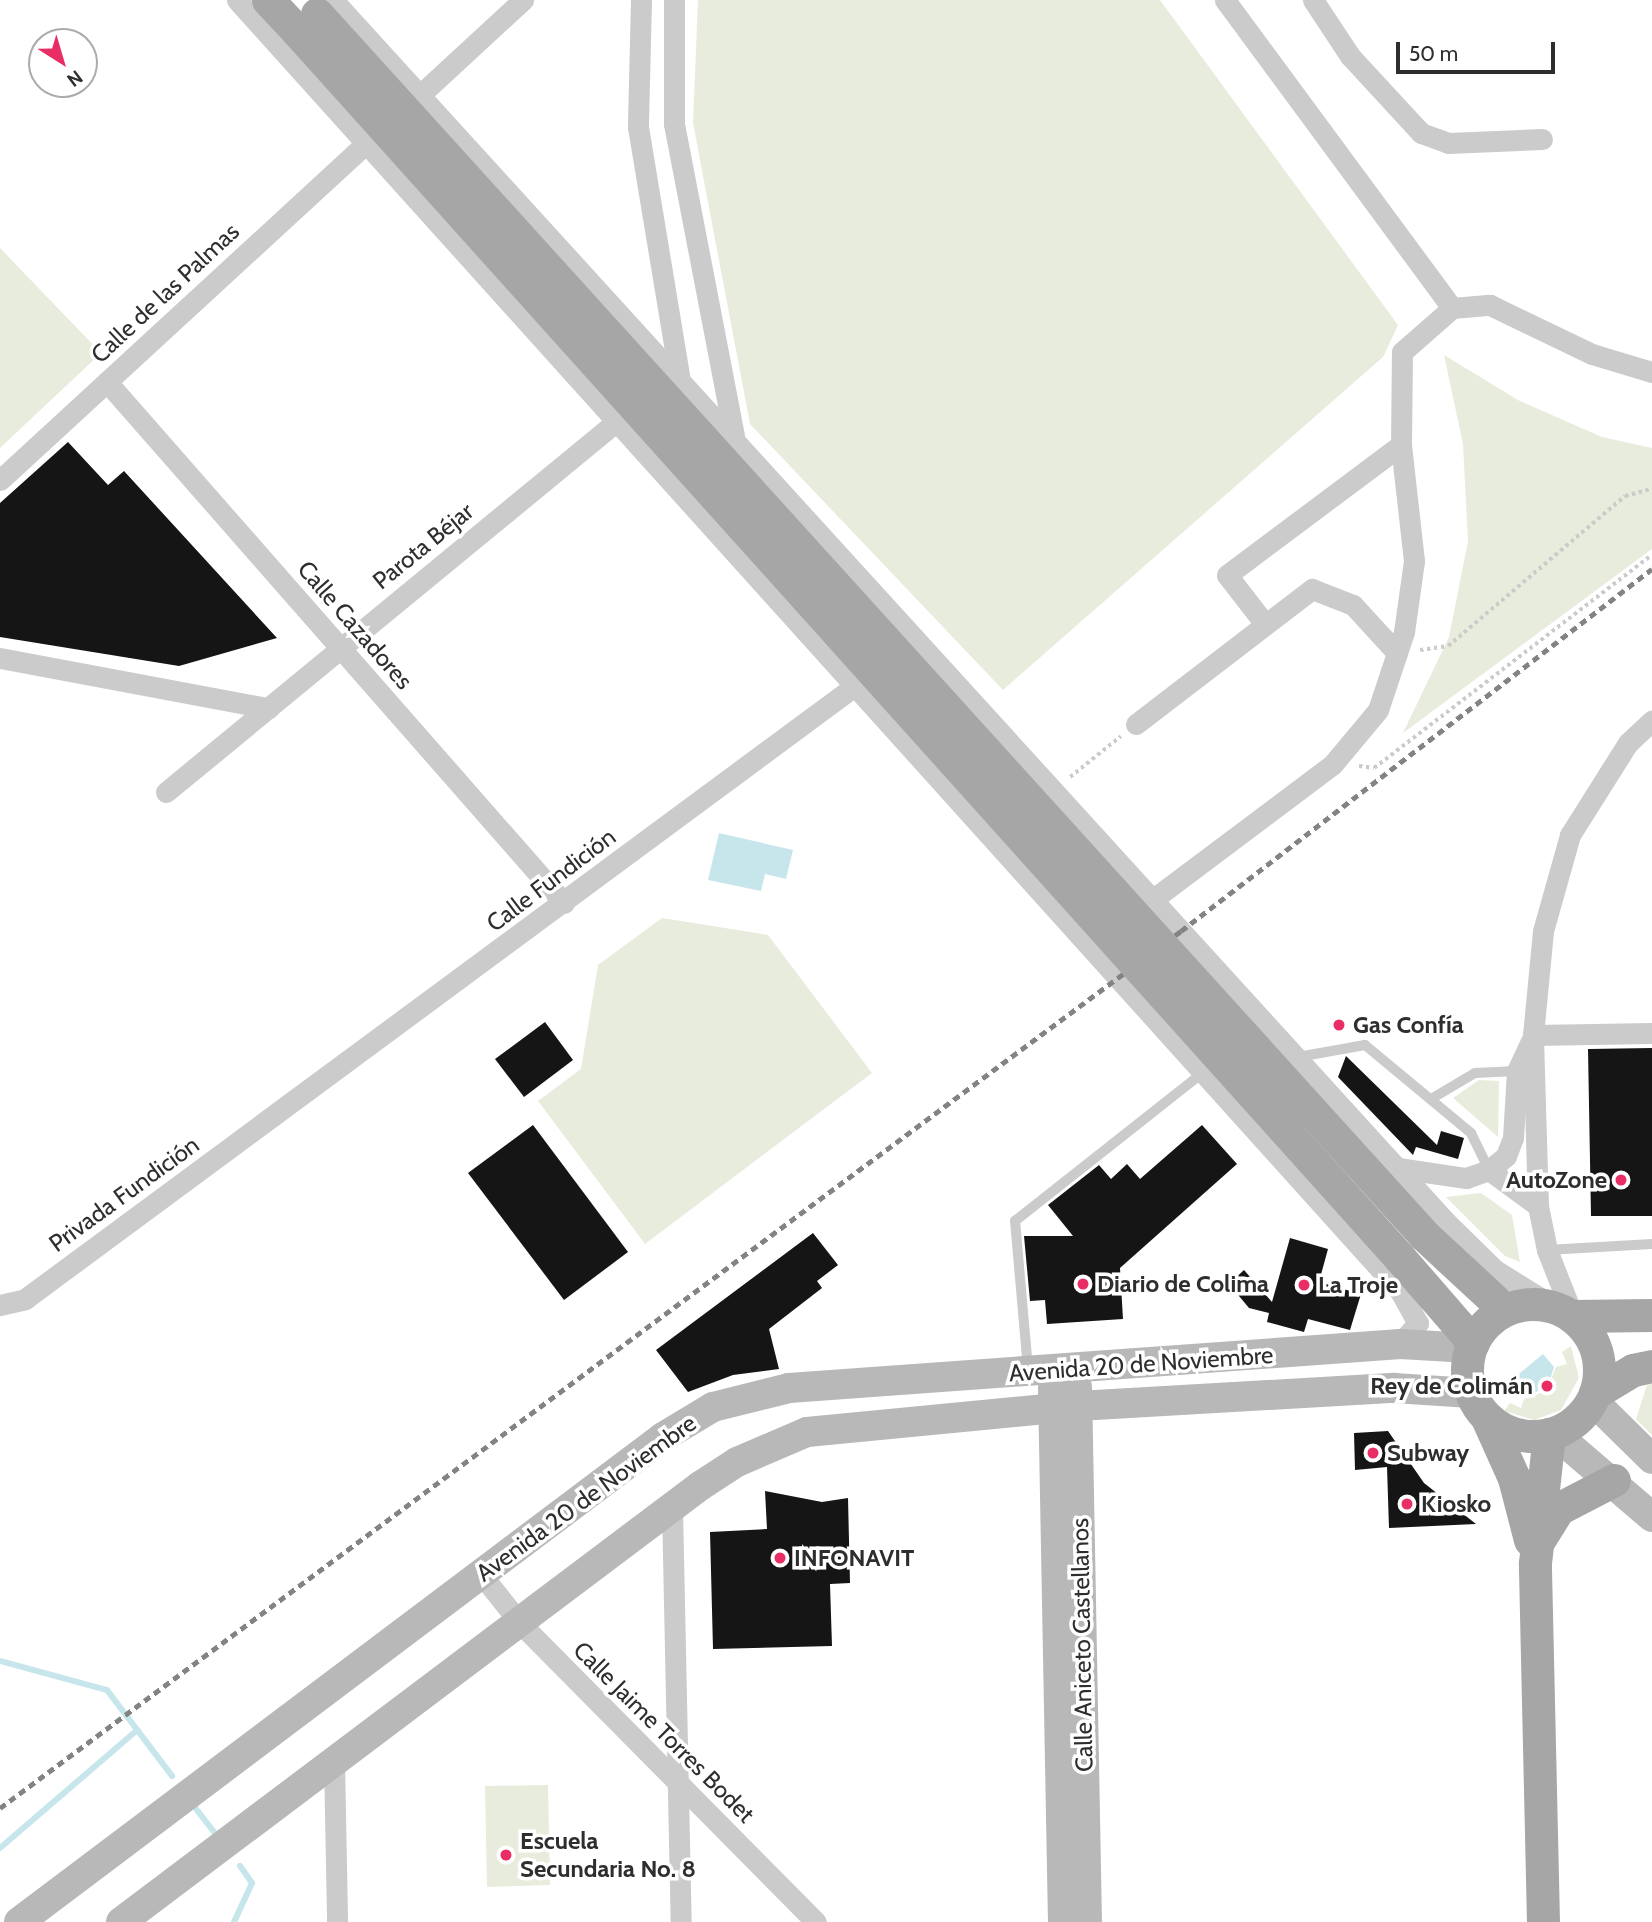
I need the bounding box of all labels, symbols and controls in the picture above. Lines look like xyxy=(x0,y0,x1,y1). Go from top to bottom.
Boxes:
north arrow xyxy=(28,28,98,98)
scale bar xyxy=(1400,28,1559,72)
text: 50 m xyxy=(1409,41,1458,66)
text: N xyxy=(62,65,87,92)
street label: Calle de las Palmas xyxy=(85,217,245,369)
street label: Parota Béjar xyxy=(367,497,479,595)
street label: Calle Cazadores xyxy=(292,555,418,695)
street label: Calle Fundición xyxy=(481,822,621,938)
place label: Gas Confía xyxy=(1353,1011,1464,1039)
marker: Gas Confía xyxy=(1331,1017,1347,1033)
street label: Privada Fundición xyxy=(43,1130,205,1258)
place label: AutoZone xyxy=(1506,1166,1607,1194)
marker: AutoZone xyxy=(1613,1172,1629,1188)
place label: Diario de Colima xyxy=(1097,1270,1269,1298)
place label: La Troje xyxy=(1318,1271,1398,1299)
marker: Diario de Colima xyxy=(1075,1276,1091,1292)
marker: La Troje xyxy=(1296,1277,1312,1293)
street label: Avenida 20 de Noviembre xyxy=(1008,1340,1274,1388)
place label: Rey de Colimán xyxy=(1370,1372,1533,1400)
marker: Rey de Colimán xyxy=(1539,1378,1555,1394)
street label: Avenida 20 de Noviembre xyxy=(470,1408,702,1588)
place label: Subway xyxy=(1387,1439,1469,1467)
marker: Subway xyxy=(1365,1445,1381,1461)
place label: Kiosko xyxy=(1421,1490,1491,1518)
marker: Kiosko xyxy=(1399,1496,1415,1512)
street label: Calle Aniceto Castellanos xyxy=(1065,1518,1099,1772)
place label: INFONAVIT xyxy=(794,1544,914,1572)
marker: INFONAVIT xyxy=(772,1550,788,1566)
street label: Calle Jaime Torres Bodet xyxy=(567,1635,761,1829)
place label: Escuela Secundaria No. 8 xyxy=(520,1827,696,1883)
marker: Escuela Secundaria No. 8 xyxy=(498,1847,514,1863)

